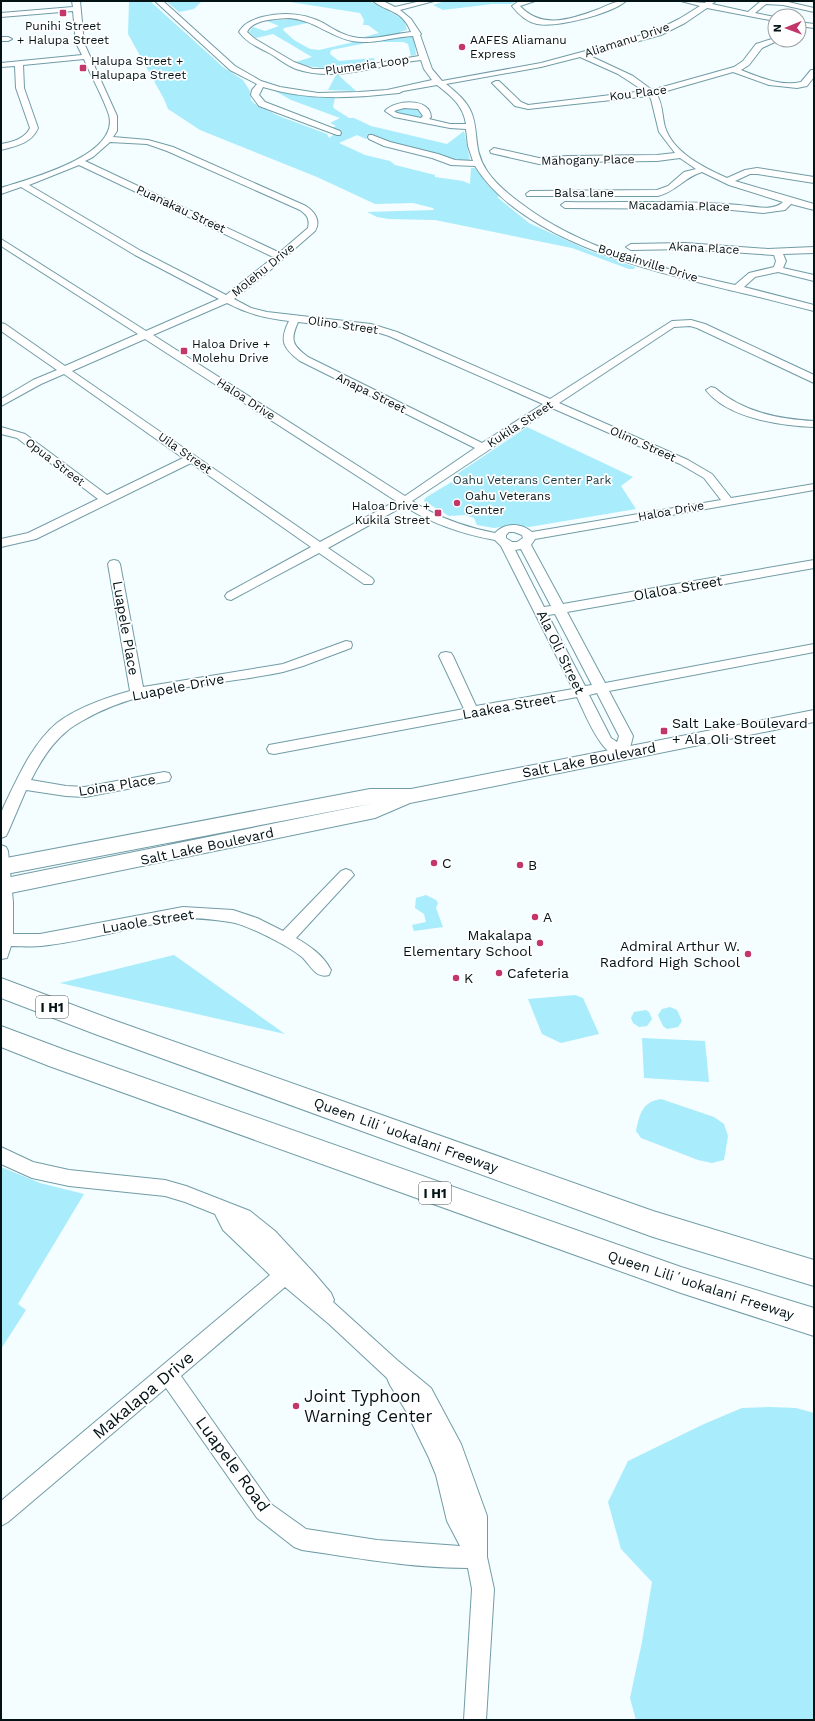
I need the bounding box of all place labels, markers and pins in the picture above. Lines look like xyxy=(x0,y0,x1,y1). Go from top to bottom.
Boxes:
marker: Punihi Street + Halupa Street xyxy=(58,8,68,18)
place label: Punihi Street + Halupa Street xyxy=(17,19,109,47)
place label: AAFES Aliamanu Express xyxy=(470,33,567,61)
marker: AAFES Aliamanu Express xyxy=(457,42,467,52)
place label: Halupa Street + Halupapa Street xyxy=(91,54,186,82)
marker: Halupa Street + Halupapa Street xyxy=(78,63,88,73)
place label: Haloa Drive + Molehu Drive xyxy=(192,337,270,365)
marker: Haloa Drive + Molehu Drive xyxy=(179,346,189,356)
place label: Oahu Veterans Center xyxy=(465,489,550,517)
marker: Oahu Veterans Center xyxy=(452,498,462,508)
place label: Haloa Drive + Kukila Street xyxy=(352,499,430,527)
marker: Haloa Drive + Kukila Street xyxy=(433,508,443,518)
place label: Salt Lake Boulevard + Ala Oli Street xyxy=(672,715,808,747)
marker: Salt Lake Boulevard + Ala Oli Street xyxy=(659,726,669,736)
place label: C xyxy=(442,855,452,871)
place label: B xyxy=(528,857,537,873)
marker: C xyxy=(429,858,439,868)
marker: B xyxy=(515,860,525,870)
place label: A xyxy=(543,909,552,925)
marker: A xyxy=(530,912,540,922)
place label: Makalapa Elementary School xyxy=(403,927,533,959)
marker: Makalapa Elementary School xyxy=(535,938,545,948)
place label: Admiral Arthur W. Radford High School xyxy=(600,938,741,970)
marker: Admiral Arthur W. Radford High School xyxy=(743,949,753,959)
place label: Cafeteria xyxy=(507,965,569,981)
marker: Cafeteria xyxy=(494,968,504,978)
place label: K xyxy=(464,970,473,986)
marker: K xyxy=(451,973,461,983)
place label: Joint Typhoon Warning Center xyxy=(304,1386,432,1426)
marker: Joint Typhoon Warning Center xyxy=(291,1401,301,1411)

